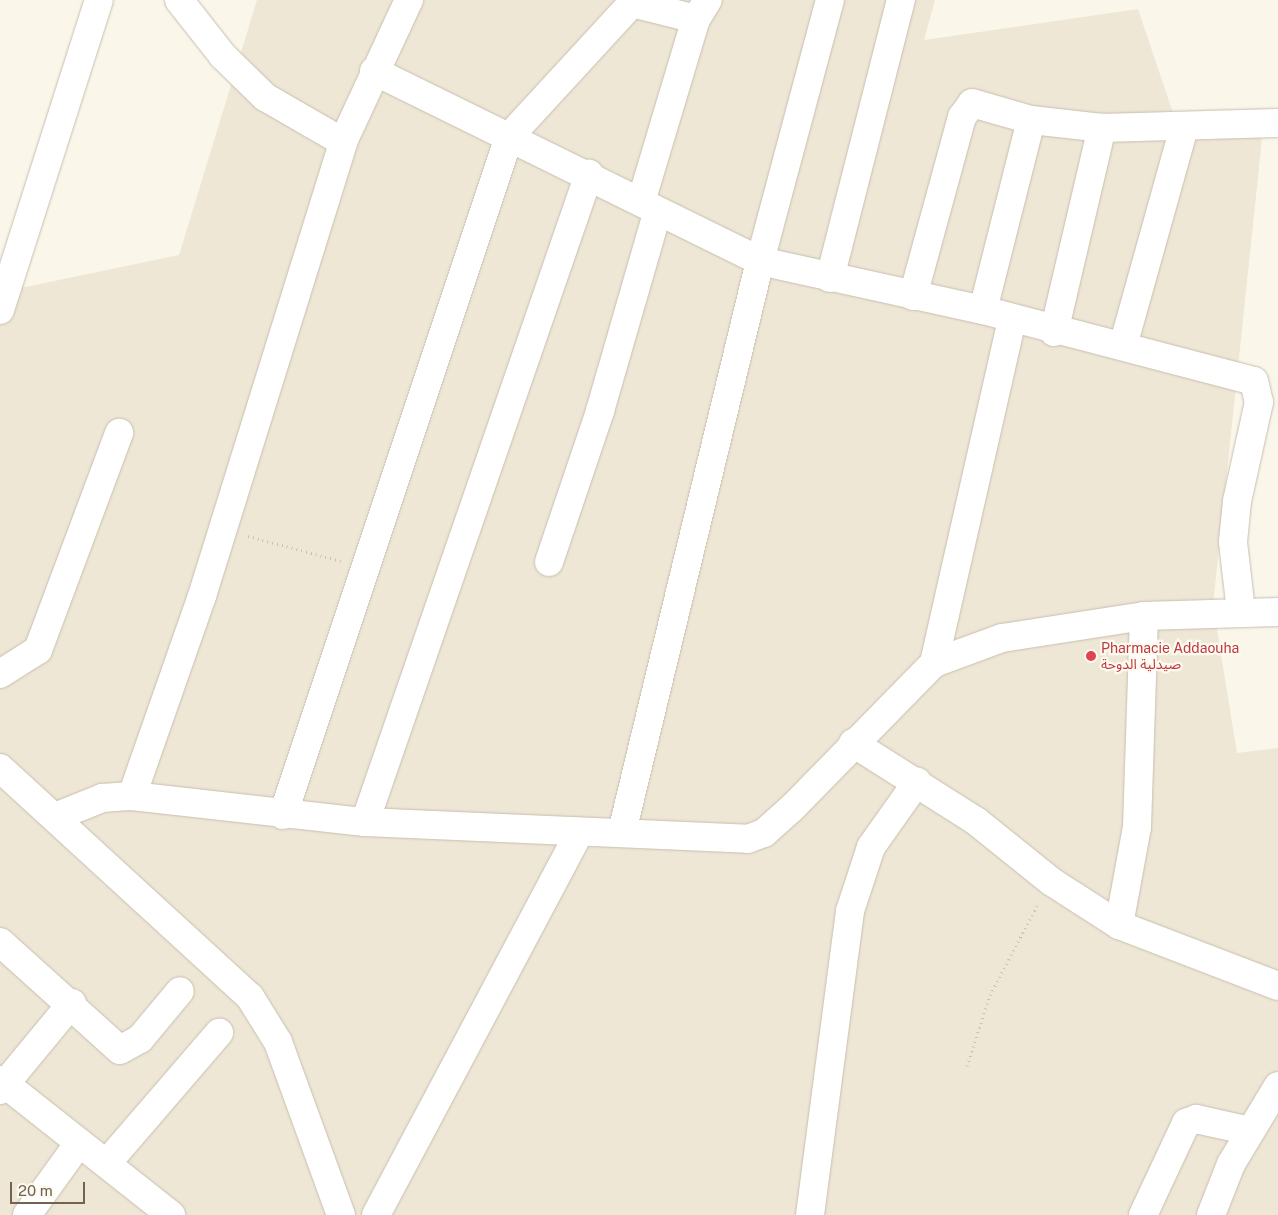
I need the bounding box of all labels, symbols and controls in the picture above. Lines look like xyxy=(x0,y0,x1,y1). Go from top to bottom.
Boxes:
place label: Pharmacie Addaouha صيدلية الدوحة xyxy=(1101,640,1239,672)
marker: Pharmacie Addaouha صيدلية الدوحة xyxy=(1085,650,1097,662)
scale bar xyxy=(12,1172,88,1204)
text: 20 m xyxy=(18,1182,53,1199)

